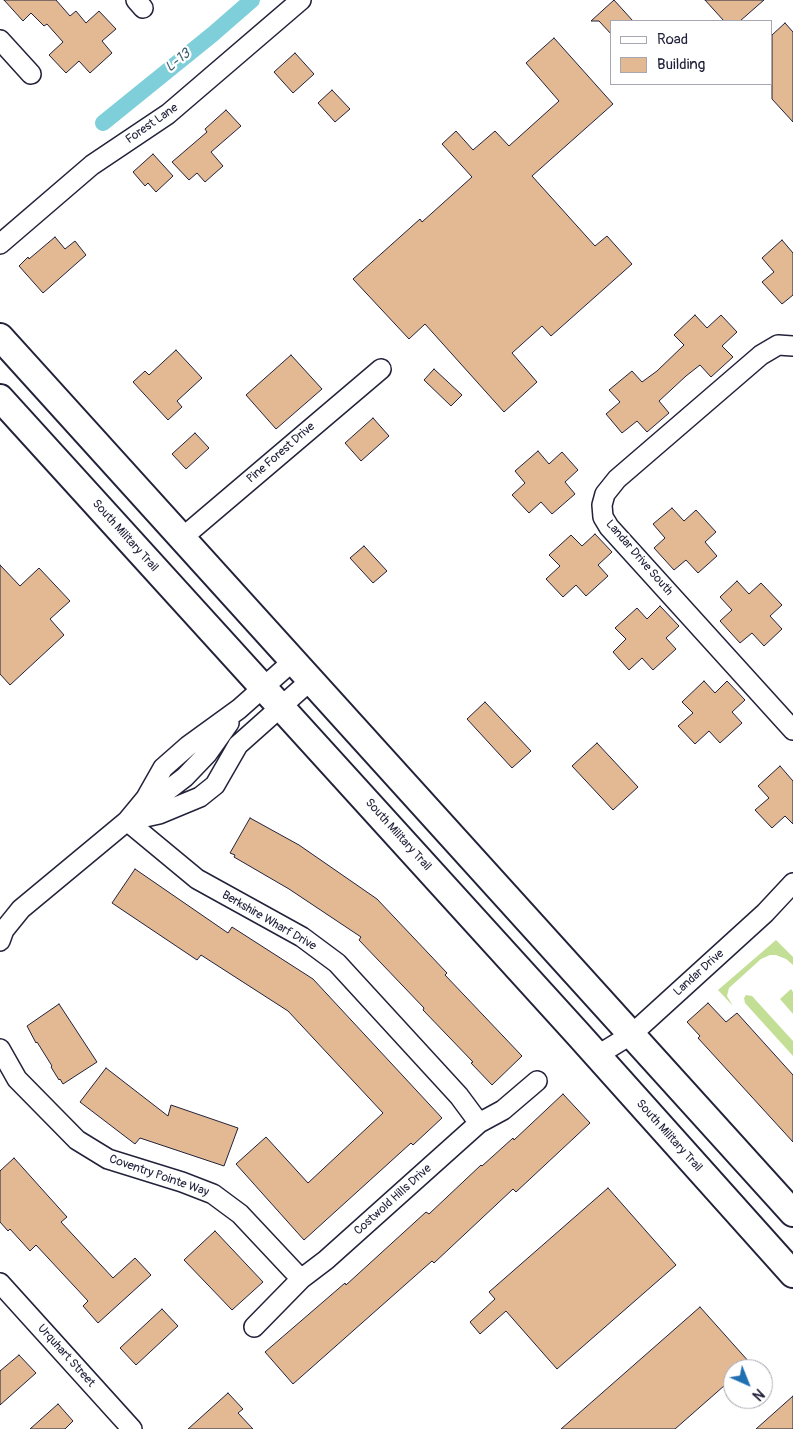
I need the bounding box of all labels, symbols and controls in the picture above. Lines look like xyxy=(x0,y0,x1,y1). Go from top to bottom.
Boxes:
legend xyxy=(610,20,773,85)
text: Road xyxy=(657,30,688,49)
water label: L-13 xyxy=(162,46,194,76)
text: Building xyxy=(657,55,705,74)
street label: Forest Lane xyxy=(123,101,181,147)
street label: Pine Forest Drive xyxy=(244,420,318,486)
street label: South Military Trail xyxy=(89,497,161,575)
street label: Landar Drive South xyxy=(602,517,676,599)
street label: South Military Trail xyxy=(362,796,434,874)
street label: Berkshire Wharf Drive xyxy=(219,888,319,954)
street label: Landar Drive xyxy=(671,947,727,999)
street label: South Military Trail xyxy=(633,1097,705,1175)
street label: Coventry Pointe Way xyxy=(107,1152,211,1200)
street label: Costwold Hills Drive xyxy=(351,1162,435,1238)
street label: Urquhart Street xyxy=(34,1322,98,1390)
north arrow xyxy=(723,1359,773,1409)
text: N xyxy=(749,1385,767,1404)

